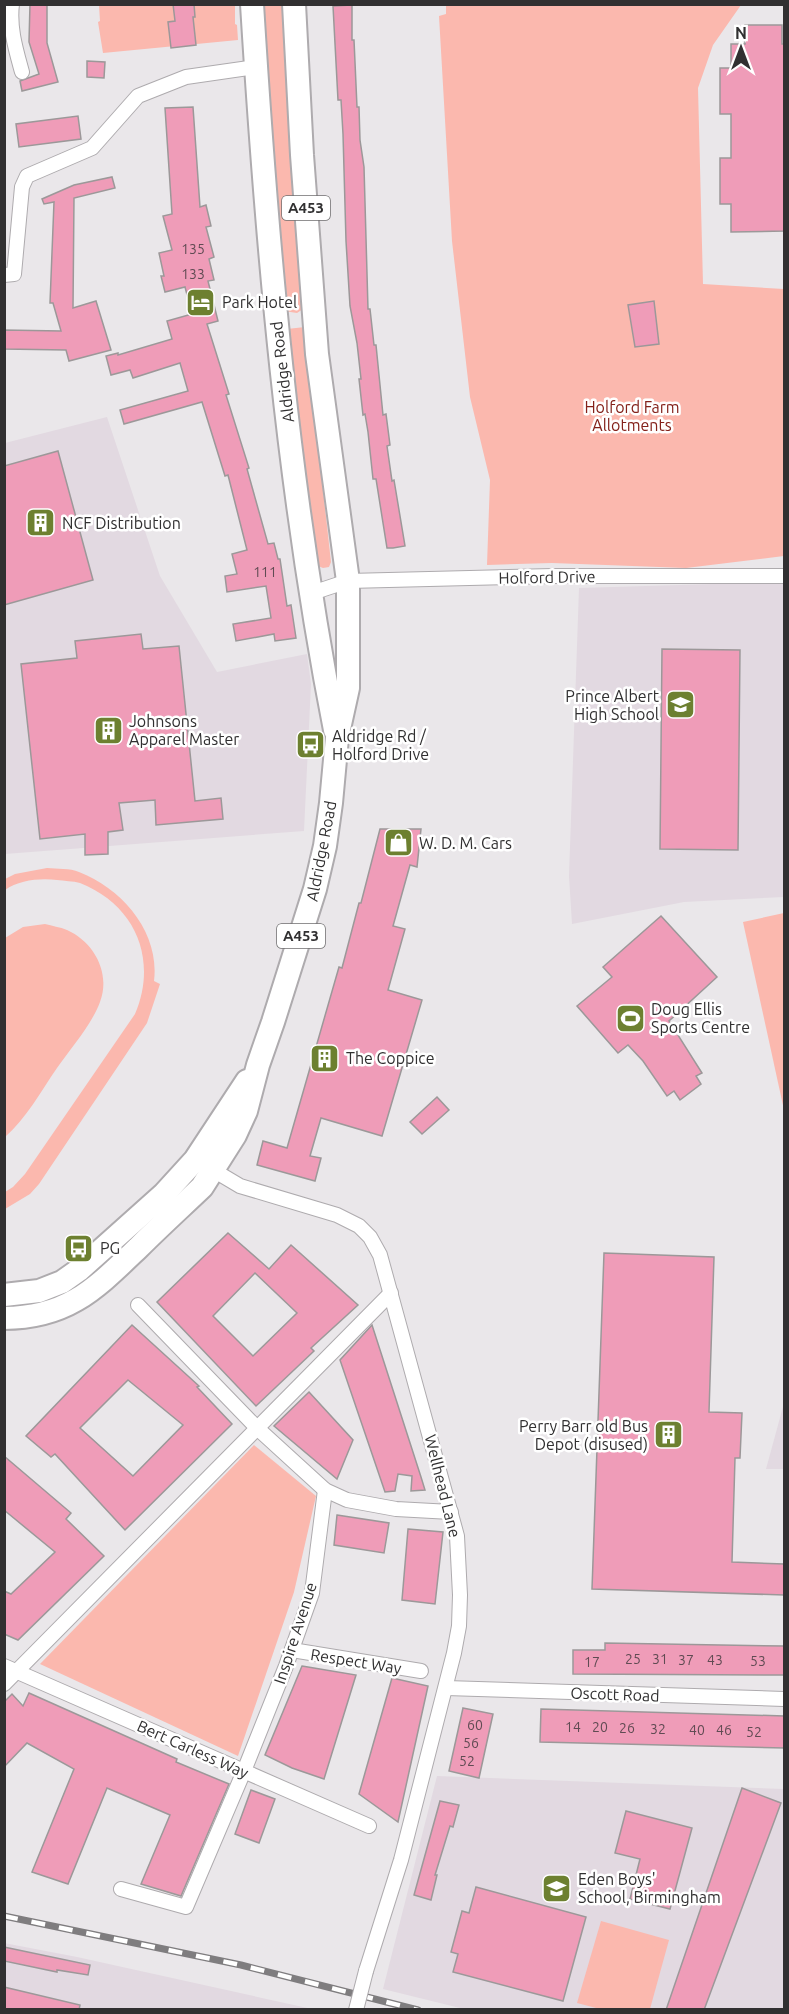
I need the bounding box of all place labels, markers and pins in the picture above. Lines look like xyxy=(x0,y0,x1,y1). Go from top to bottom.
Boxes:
hotel icon: Park Hotel xyxy=(185,286,217,318)
place label: Park Hotel xyxy=(222,293,297,311)
building icon: NCF Distribution xyxy=(25,507,57,539)
place label: NCF Distribution xyxy=(62,514,181,532)
place label: Prince Albert High School xyxy=(565,687,660,723)
school or university icon: Prince Albert High School xyxy=(664,689,696,721)
place label: Johnsons Apparel Master xyxy=(129,712,239,748)
building icon: Johnsons Apparel Master xyxy=(92,714,124,746)
place label: Aldridge Rd / Holford Drive xyxy=(332,727,429,763)
bus stop icon: Aldridge Rd / Holford Drive xyxy=(295,729,327,761)
shop icon: W. D. M. Cars xyxy=(382,827,414,859)
place label: W. D. M. Cars xyxy=(419,834,512,852)
place label: Doug Ellis Sports Centre xyxy=(651,1000,750,1036)
sports icon: Doug Ellis Sports Centre xyxy=(614,1002,646,1034)
building icon: The Coppice xyxy=(309,1042,341,1074)
place label: The Coppice xyxy=(346,1049,435,1067)
bus stop icon: PG xyxy=(63,1232,95,1264)
place label: PG xyxy=(100,1239,120,1257)
place label: Perry Barr old Bus Depot (disused) xyxy=(519,1417,648,1454)
building icon: Perry Barr old Bus Depot (disused) xyxy=(653,1419,685,1451)
place label: Eden Boys' School, Birmingham xyxy=(578,1870,721,1906)
school or university icon: Eden Boys' School, Birmingham xyxy=(541,1872,573,1904)

